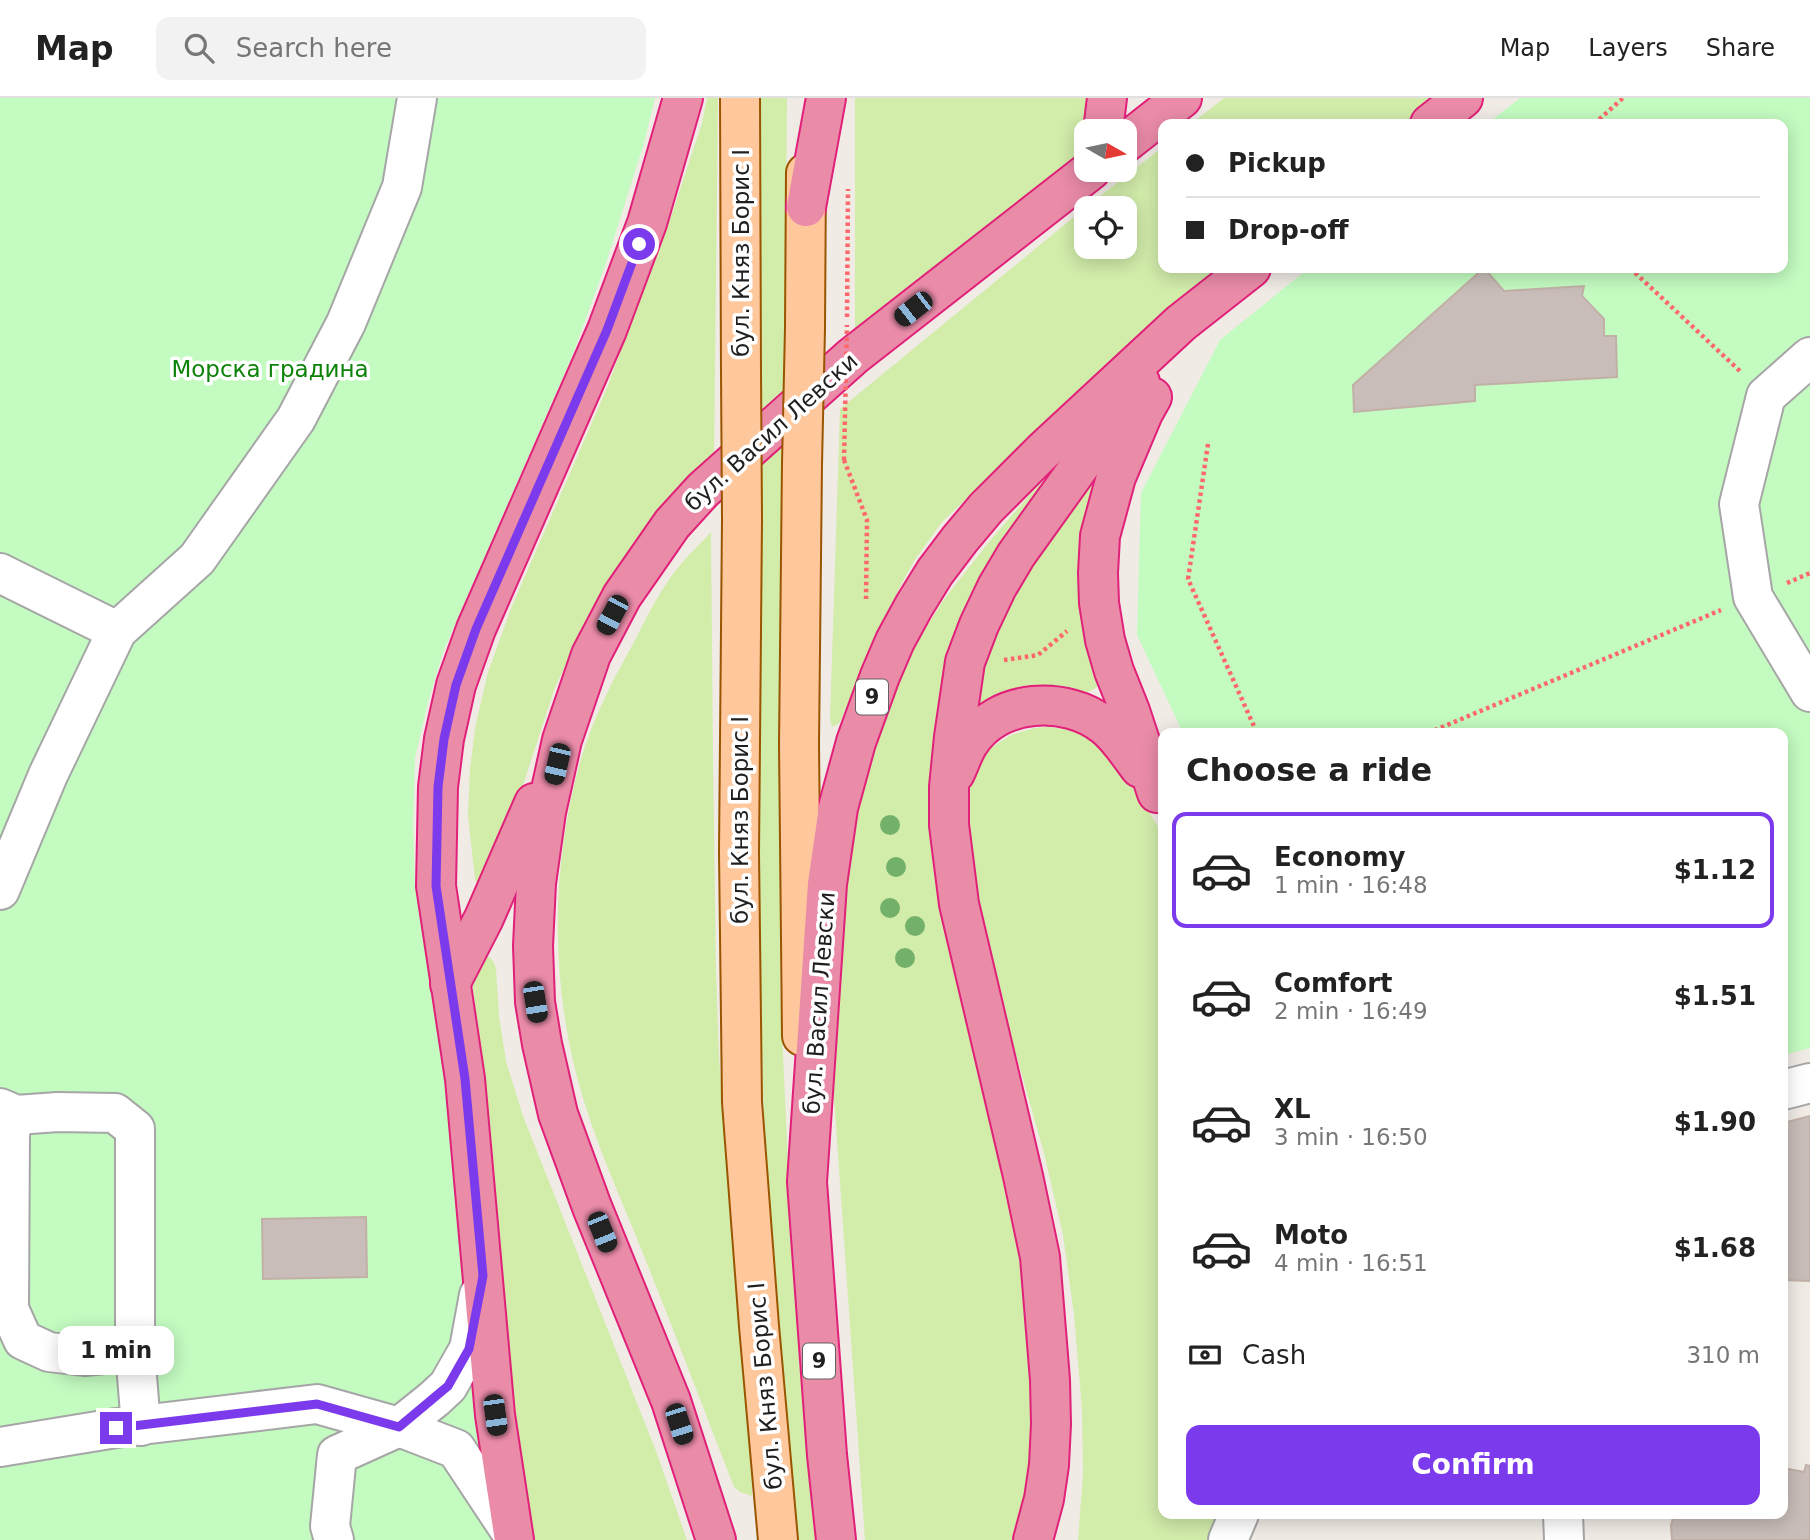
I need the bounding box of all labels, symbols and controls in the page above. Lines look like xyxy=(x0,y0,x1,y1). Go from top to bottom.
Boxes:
search box xyxy=(156,17,646,80)
text: Map xyxy=(35,29,114,68)
icon: search xyxy=(180,29,218,67)
text: Search here xyxy=(236,33,392,63)
text: Map xyxy=(1500,34,1550,62)
text: Layers xyxy=(1588,34,1668,62)
text: Share xyxy=(1706,34,1775,62)
north arrow xyxy=(1074,119,1138,182)
map controls xyxy=(1074,119,1137,259)
text: Pickup xyxy=(1228,148,1326,178)
street label: бул. Княз Борис I xyxy=(728,149,754,357)
button: locate xyxy=(1074,196,1137,259)
text: Drop-off xyxy=(1228,215,1349,245)
route start xyxy=(623,228,655,260)
car xyxy=(890,288,937,330)
street label: бул. Васил Левски xyxy=(679,348,863,516)
park label: Морска градина xyxy=(171,356,369,382)
car xyxy=(593,592,632,638)
road number: 9 xyxy=(856,680,888,714)
street label: бул. Княз Борис I xyxy=(727,716,753,924)
car xyxy=(543,741,572,787)
text: Choose a ride xyxy=(1186,751,1432,789)
icon: car xyxy=(1190,839,1253,902)
text: Economy xyxy=(1274,842,1405,872)
text: $1.12 xyxy=(1674,855,1756,885)
text: 1 min · 16:48 xyxy=(1274,872,1428,898)
street label: бул. Васил Левски xyxy=(798,891,840,1115)
icon: car xyxy=(1190,965,1253,1028)
text: Comfort xyxy=(1274,968,1392,998)
car xyxy=(522,980,549,1024)
text: $1.51 xyxy=(1674,981,1756,1011)
text: 2 min · 16:49 xyxy=(1274,998,1428,1024)
icon: car xyxy=(1190,1091,1253,1154)
text: XL xyxy=(1274,1094,1311,1124)
text: $1.90 xyxy=(1674,1107,1756,1137)
text: 3 min · 16:50 xyxy=(1274,1124,1428,1150)
car xyxy=(585,1209,620,1255)
icon: car xyxy=(1190,1217,1253,1280)
text: Moto xyxy=(1274,1220,1348,1250)
text: $1.68 xyxy=(1674,1233,1756,1263)
text: 4 min · 16:51 xyxy=(1274,1250,1428,1276)
street label: бул. Княз Борис I xyxy=(743,1281,787,1491)
callout: 1 min xyxy=(58,1326,174,1376)
icon: cash xyxy=(1186,1336,1224,1374)
text: 1 min xyxy=(80,1337,152,1363)
text: Cash xyxy=(1242,1340,1306,1370)
text: 310 m xyxy=(1686,1342,1760,1368)
road number: 9 xyxy=(803,1344,835,1378)
car xyxy=(482,1393,509,1437)
car xyxy=(663,1401,696,1447)
route end xyxy=(100,1412,132,1444)
button: Confirm xyxy=(1186,1425,1760,1505)

